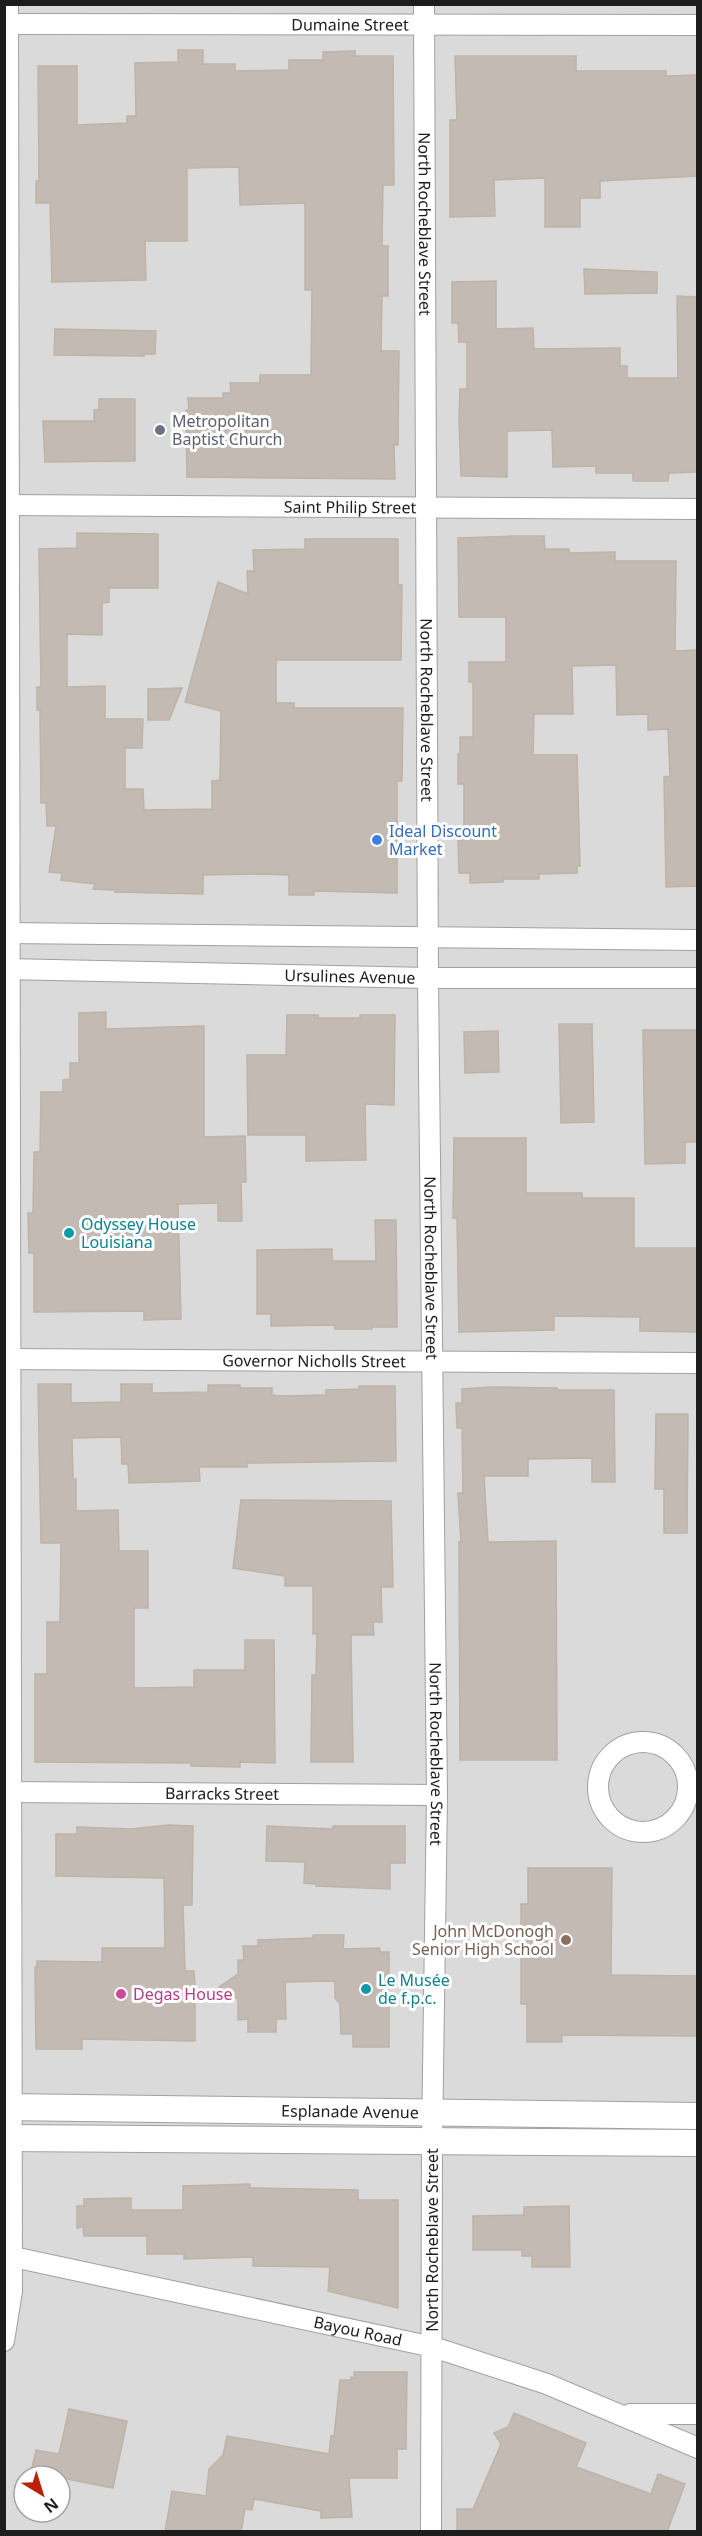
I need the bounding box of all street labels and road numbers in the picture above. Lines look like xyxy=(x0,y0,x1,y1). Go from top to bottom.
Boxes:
street label: Dumaine Street xyxy=(291,13,409,36)
street label: North Rocheblave Street xyxy=(414,132,436,316)
street label: Saint Philip Street xyxy=(284,496,417,518)
street label: North Rocheblave Street xyxy=(416,618,438,802)
street label: Ursulines Avenue xyxy=(284,964,416,989)
street label: North Rocheblave Street xyxy=(419,1176,443,1360)
street label: Governor Nicholls Street xyxy=(222,1349,406,1372)
street label: North Rocheblave Street xyxy=(425,1662,448,1846)
street label: Barracks Street xyxy=(165,1782,279,1805)
street label: Esplanade Avenue xyxy=(281,2100,419,2123)
street label: North Rocheblave Street xyxy=(421,2148,443,2332)
street label: Bayou Road xyxy=(312,2311,404,2351)

